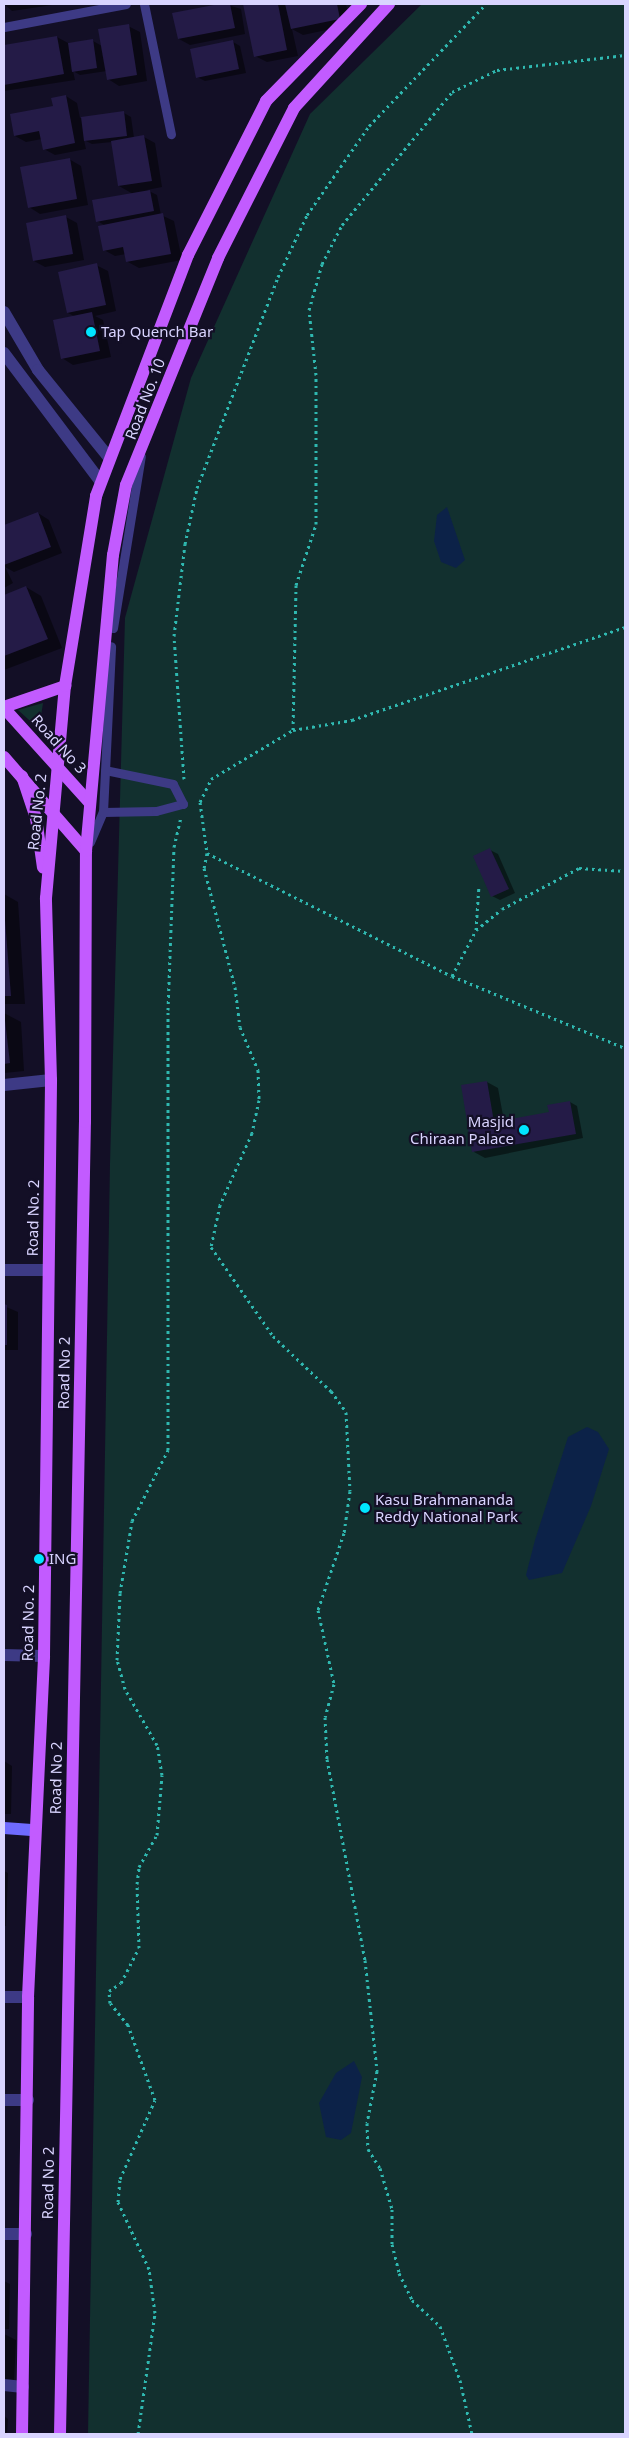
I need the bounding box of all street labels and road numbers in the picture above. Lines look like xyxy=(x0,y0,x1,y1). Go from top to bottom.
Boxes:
street label: Road No. 10 xyxy=(121,356,169,442)
street label: Road No 3 xyxy=(28,711,90,777)
street label: Road No. 2 xyxy=(24,773,50,851)
street label: Road No. 2 xyxy=(23,1179,43,1257)
street label: Road No 2 xyxy=(54,1336,74,1410)
street label: Road No. 2 xyxy=(18,1584,38,1662)
street label: Road No 2 xyxy=(46,1741,66,1815)
street label: Road No 2 xyxy=(38,2146,58,2220)

